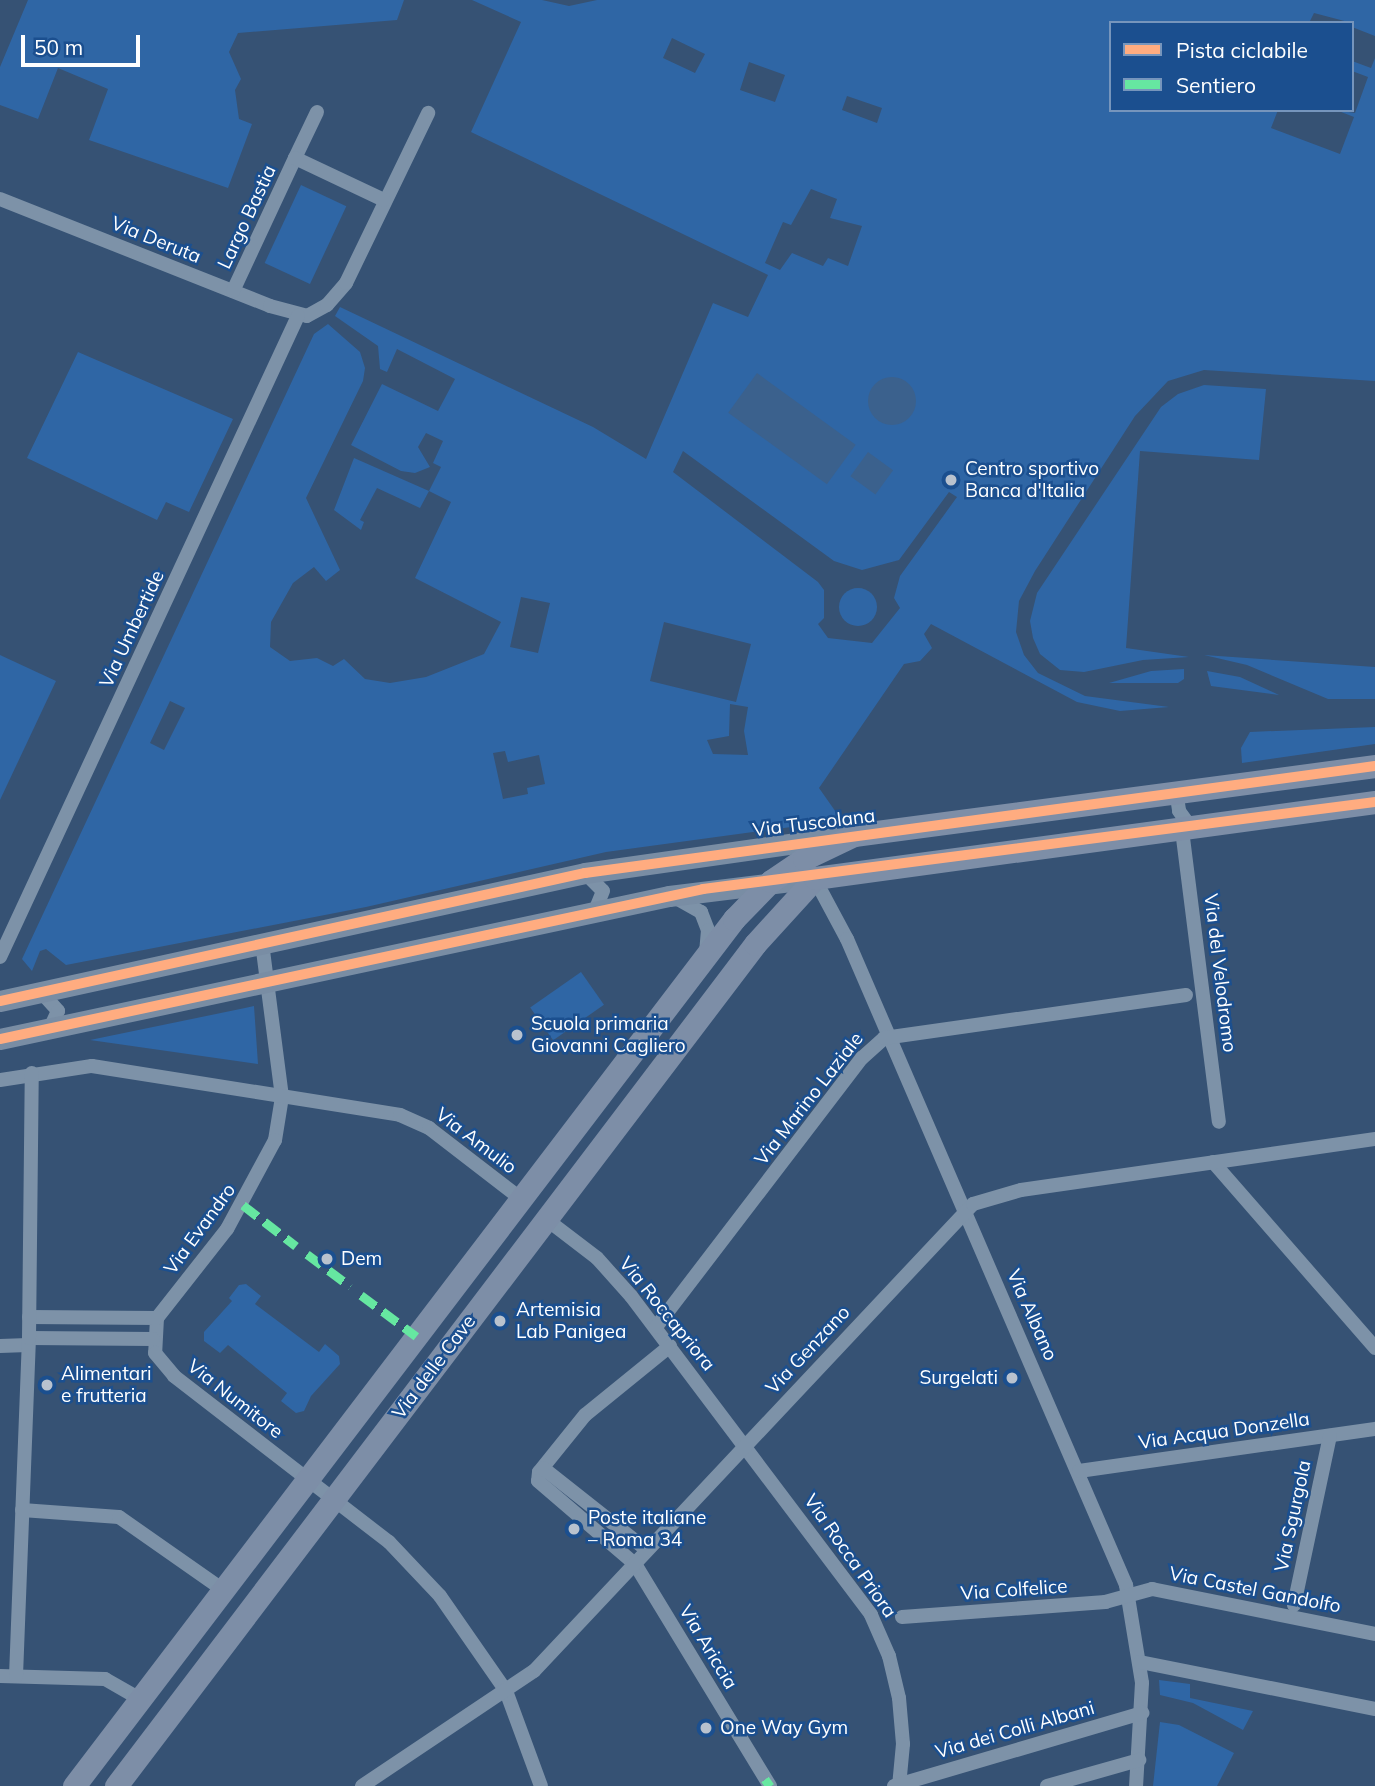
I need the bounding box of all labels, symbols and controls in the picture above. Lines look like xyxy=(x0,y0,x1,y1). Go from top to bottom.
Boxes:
scale bar xyxy=(24,21,144,65)
legend xyxy=(1109,21,1354,112)
text: 50 m xyxy=(34,34,83,60)
text: Pista ciclabile xyxy=(1176,37,1308,63)
text: Sentiero xyxy=(1176,72,1256,98)
street label: Largo Bastia xyxy=(213,161,281,273)
street label: Via Deruta xyxy=(108,212,204,268)
place label: Centro sportivo Banca d'Italia xyxy=(965,458,1099,502)
marker: Centro sportivo Banca d'Italia xyxy=(943,472,959,488)
street label: Via Umbertide xyxy=(95,567,169,691)
street label: Via Tuscolana xyxy=(751,804,877,842)
street label: Via del Velodromo xyxy=(1199,892,1241,1054)
place label: Scuola primaria Giovanni Cagliero xyxy=(531,1013,686,1057)
marker: Scuola primaria Giovanni Cagliero xyxy=(509,1027,525,1043)
street label: Via Marino Laziale xyxy=(750,1028,868,1170)
street label: Via Amulio xyxy=(431,1103,521,1179)
street label: Via Evandro xyxy=(159,1179,241,1279)
place label: Dem xyxy=(341,1248,382,1270)
marker: Dem xyxy=(319,1251,335,1267)
street label: Via Roccapriora xyxy=(614,1253,720,1375)
street label: Via Albano xyxy=(1002,1266,1062,1364)
place label: Artemisia Lab Panigea xyxy=(516,1299,626,1343)
street label: Via Genzano xyxy=(761,1301,855,1399)
street label: Via delle Cave xyxy=(387,1310,481,1424)
marker: Artemisia Lab Panigea xyxy=(490,1311,510,1331)
street label: Via Numitore xyxy=(183,1355,287,1443)
place label: Alimentari e frutteria xyxy=(61,1363,152,1407)
place label: Surgelati xyxy=(920,1367,998,1389)
marker: Surgelati xyxy=(1004,1370,1020,1386)
marker: Alimentari e frutteria xyxy=(39,1377,55,1393)
street label: Via Acqua Donzella xyxy=(1137,1408,1311,1454)
street label: Via Sgurgola xyxy=(1270,1458,1316,1574)
street label: Via Rocca Priora xyxy=(799,1490,901,1622)
place label: Poste italiane – Roma 34 xyxy=(588,1507,706,1551)
marker: Poste italiane – Roma 34 xyxy=(566,1521,582,1537)
street label: Via Castel Gandolfo xyxy=(1167,1562,1343,1618)
street label: Via Colfelice xyxy=(960,1575,1068,1605)
street label: Via Ariccia xyxy=(674,1601,742,1693)
street label: Via dei Colli Albani xyxy=(933,1696,1097,1764)
place label: One Way Gym xyxy=(720,1717,848,1739)
marker: One Way Gym xyxy=(698,1720,714,1736)

